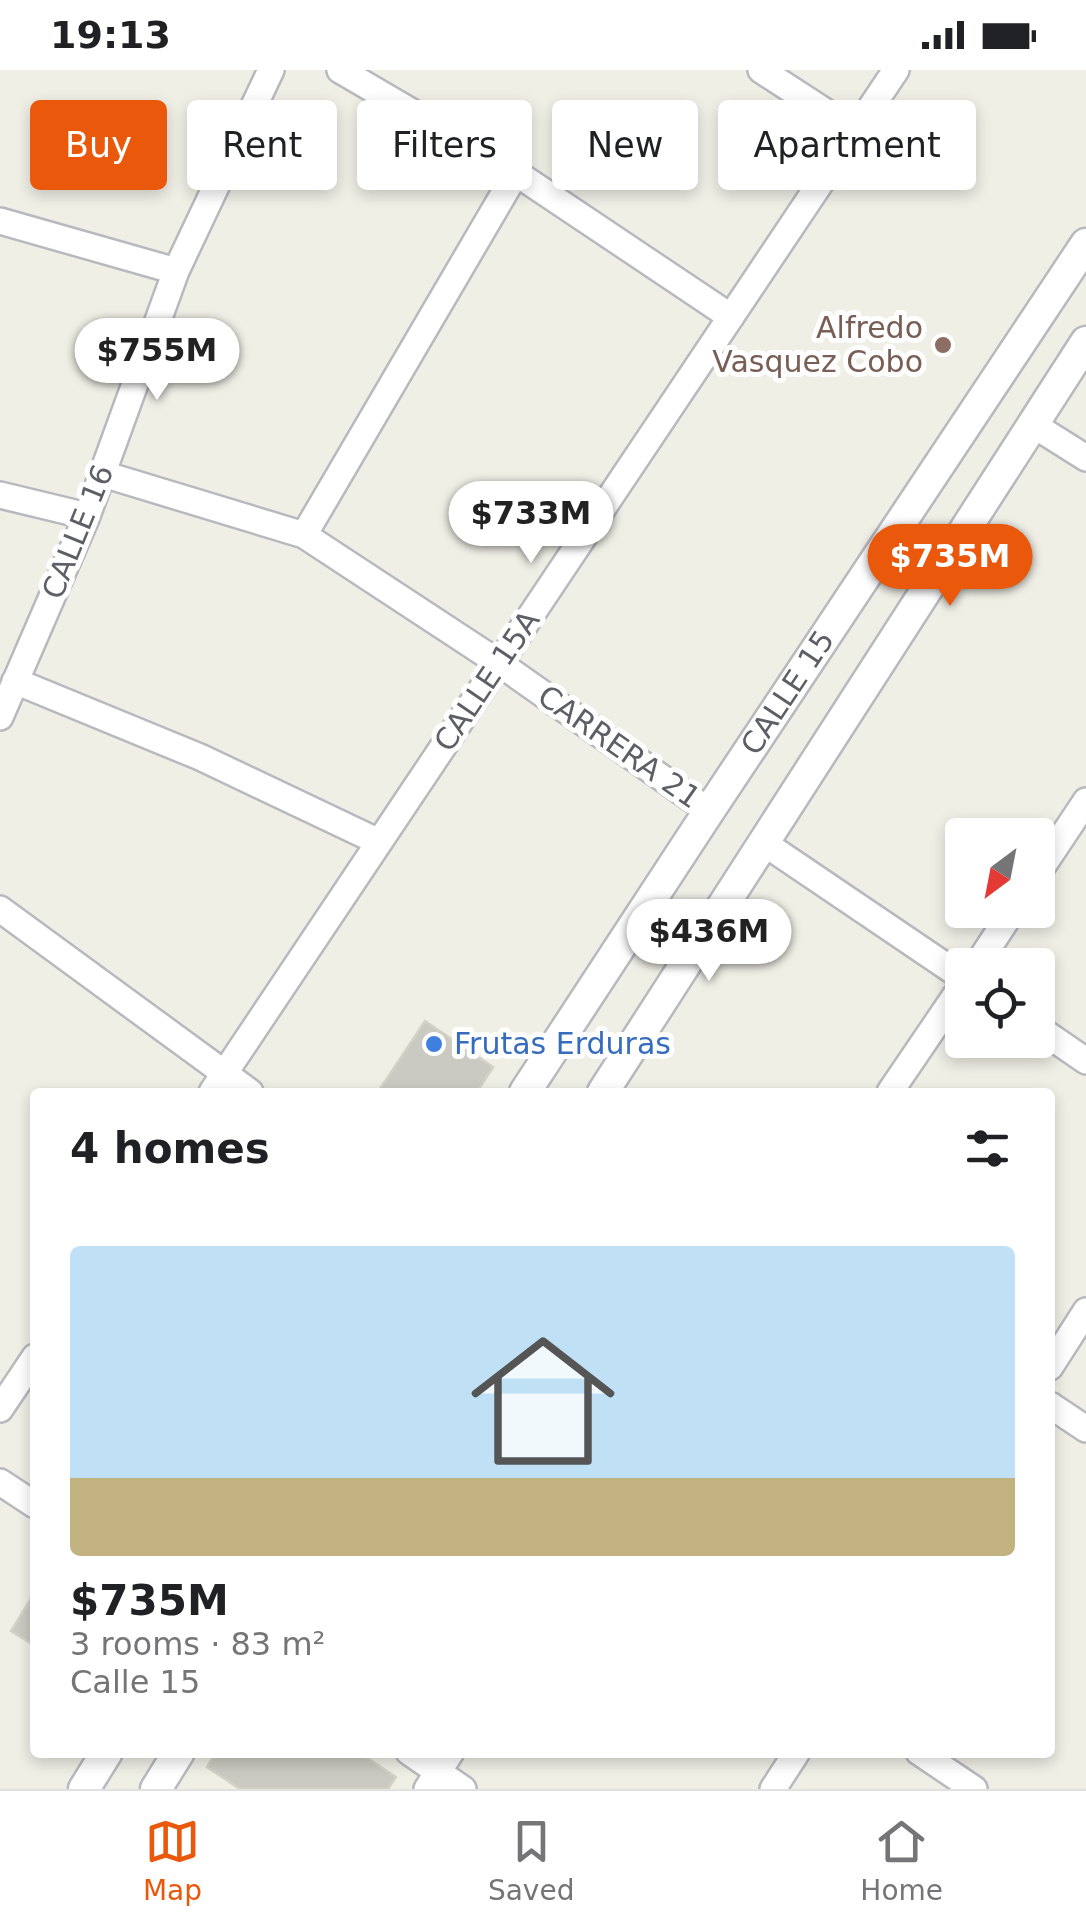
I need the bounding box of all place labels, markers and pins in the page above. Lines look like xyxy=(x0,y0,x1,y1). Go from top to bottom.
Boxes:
place label: Alfredo Vasquez Cobo xyxy=(712,310,923,379)
pin: $755M xyxy=(87,318,227,403)
marker: Alfredo Vasquez Cobo xyxy=(932,334,954,356)
pin: $733M xyxy=(461,481,601,566)
pin: $735M xyxy=(880,524,1020,609)
pin: $436M xyxy=(639,899,779,984)
place label: Frutas Erduras xyxy=(454,1026,671,1061)
marker: Frutas Erduras xyxy=(423,1033,445,1055)

